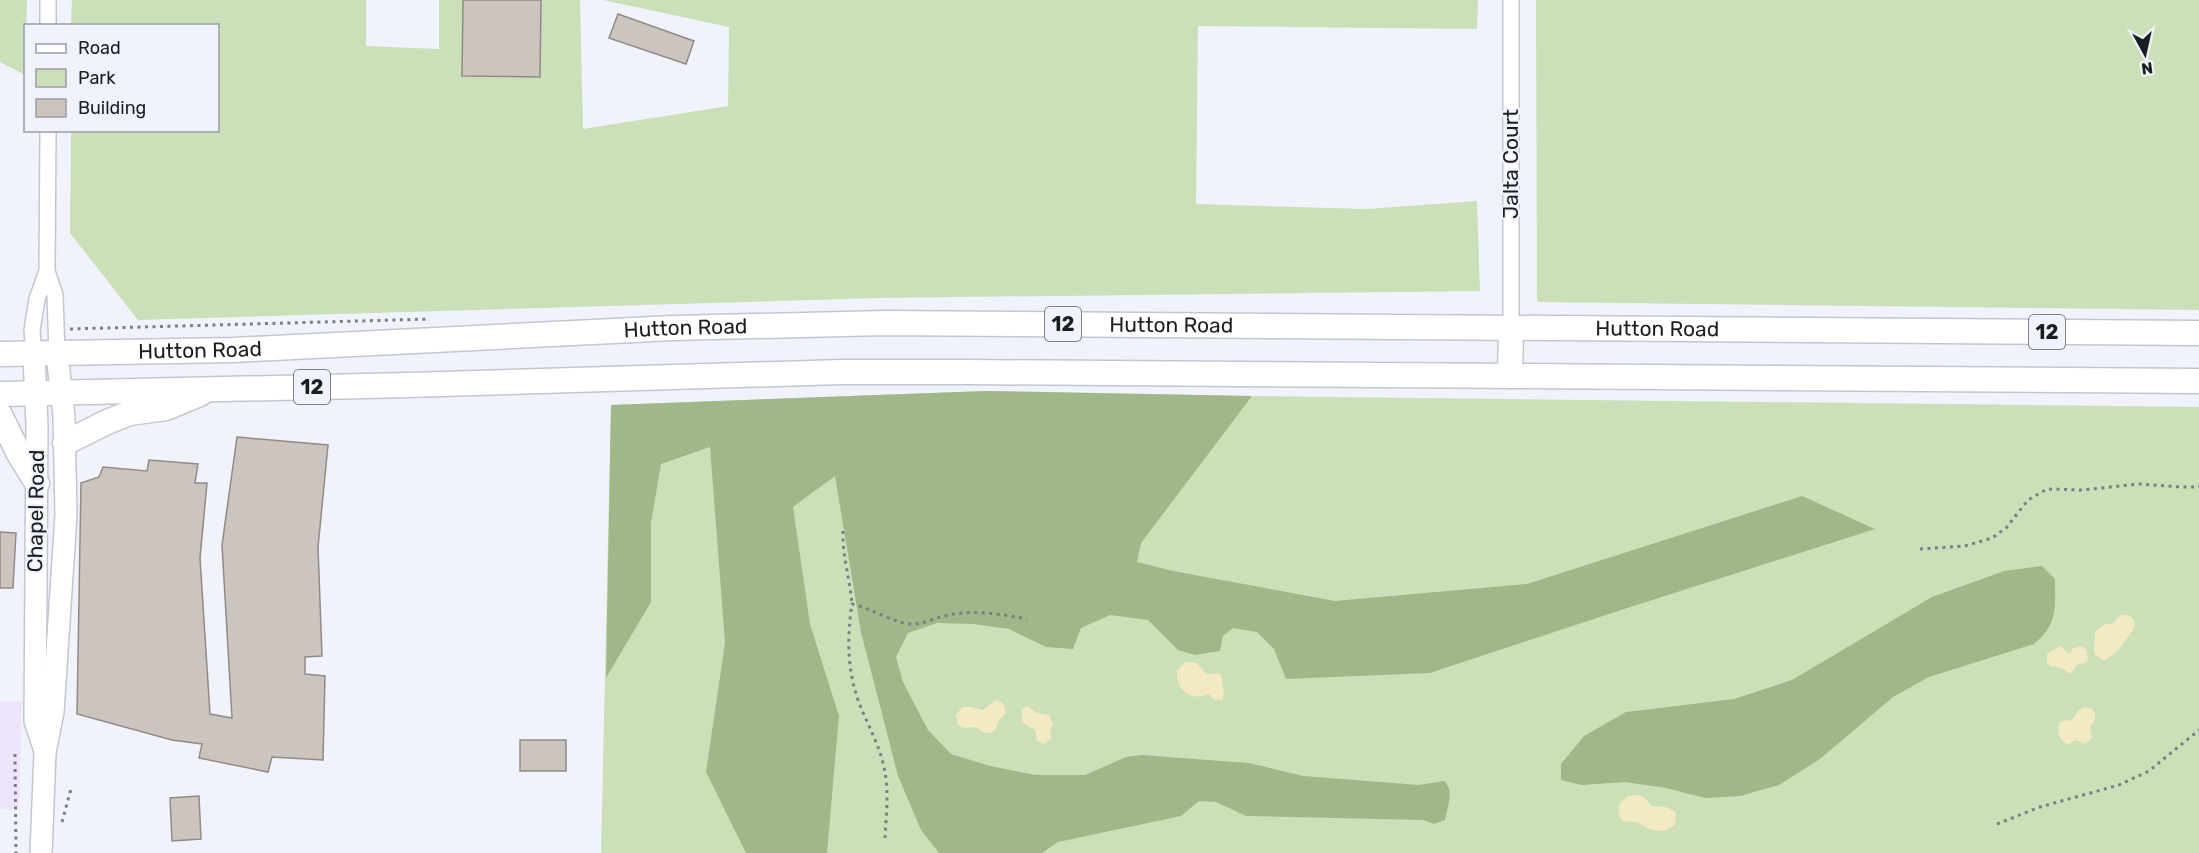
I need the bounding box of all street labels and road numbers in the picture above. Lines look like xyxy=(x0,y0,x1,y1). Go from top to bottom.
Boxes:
street label: Jalta Court xyxy=(1498,109,1523,219)
road number: 12 xyxy=(1045,307,1081,341)
street label: Hutton Road xyxy=(1109,312,1233,338)
street label: Hutton Road xyxy=(623,313,748,342)
street label: Hutton Road xyxy=(1595,315,1719,341)
road number: 12 xyxy=(2029,315,2065,349)
street label: Hutton Road xyxy=(138,336,262,364)
road number: 12 xyxy=(294,370,330,404)
street label: Chapel Road xyxy=(22,449,49,573)

